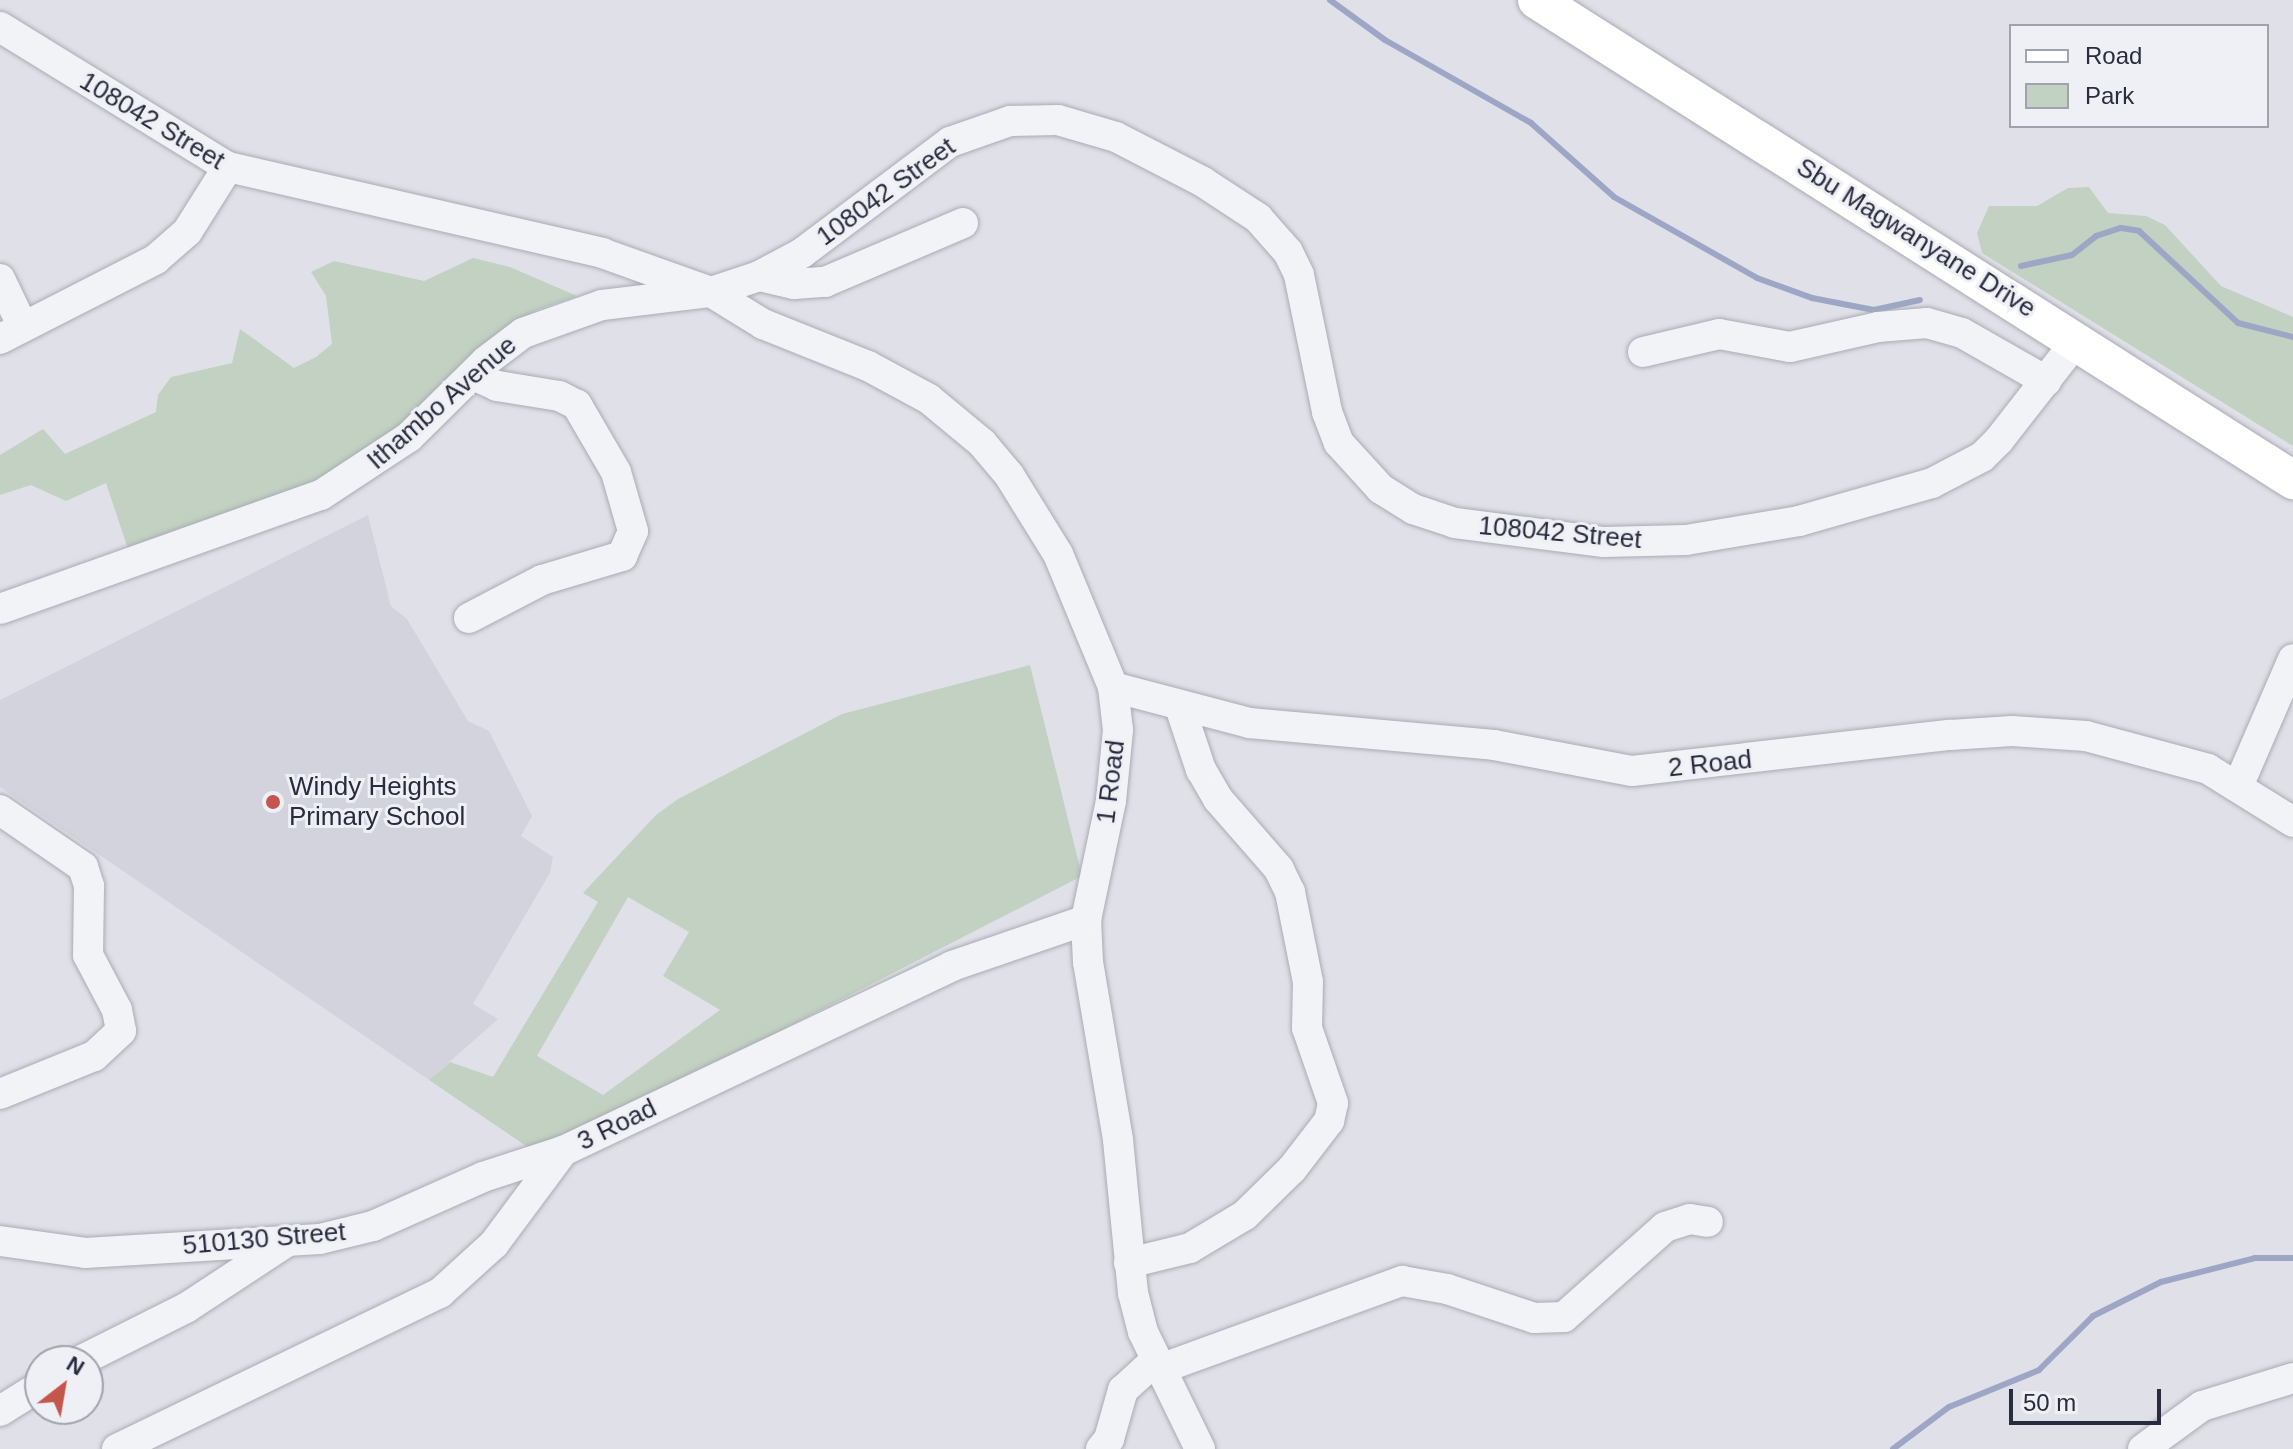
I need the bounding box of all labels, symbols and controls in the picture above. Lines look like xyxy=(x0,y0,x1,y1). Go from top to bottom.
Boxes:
legend xyxy=(2009,24,2269,128)
text: Road xyxy=(2085,42,2142,69)
street label: 108042 Street xyxy=(74,66,230,176)
text: Park xyxy=(2085,82,2134,109)
street label: 108042 Street xyxy=(811,131,961,253)
street label: Sbu Magwanyane Drive xyxy=(1791,152,2041,324)
street label: Ithambo Avenue xyxy=(360,329,524,477)
street label: 108042 Street xyxy=(1477,510,1643,556)
street label: 1 Road xyxy=(1090,738,1132,826)
street label: 2 Road xyxy=(1667,744,1753,784)
place label: Windy Heights Primary School xyxy=(289,771,465,832)
marker: Windy Heights Primary School xyxy=(264,793,282,811)
street label: 3 Road xyxy=(572,1093,662,1157)
street label: 510130 Street xyxy=(181,1216,347,1262)
north arrow xyxy=(24,1345,104,1425)
text: N xyxy=(62,1351,89,1381)
scale bar xyxy=(2013,1373,2165,1423)
text: 50 m xyxy=(2023,1389,2076,1416)

